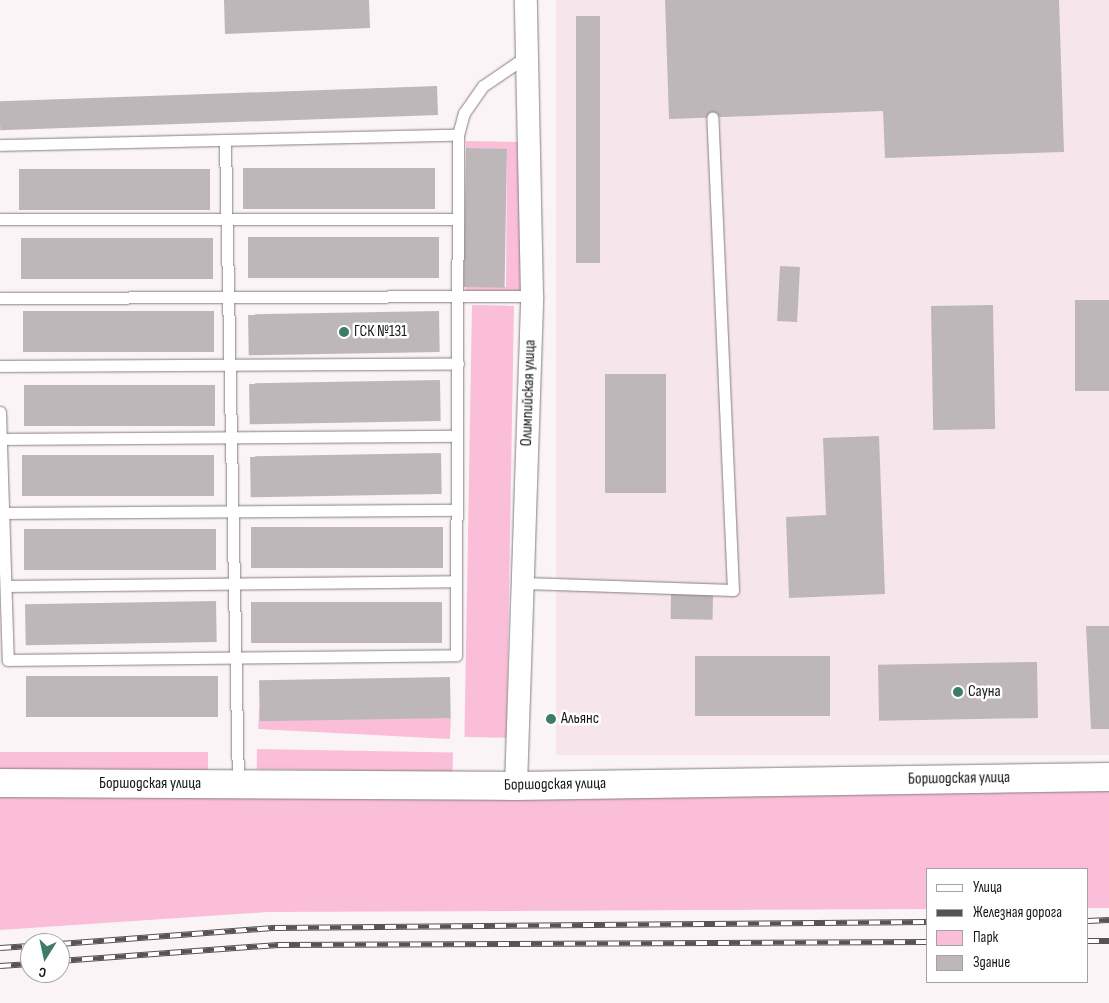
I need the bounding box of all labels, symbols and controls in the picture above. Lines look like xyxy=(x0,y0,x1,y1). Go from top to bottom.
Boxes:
place label: ГСК №131 xyxy=(354,322,407,342)
marker: ГСК №131 xyxy=(338,326,350,338)
street label: Олимпийская улица xyxy=(518,339,540,447)
place label: Сауна xyxy=(968,682,1001,702)
marker: Сауна xyxy=(952,686,964,698)
place label: Альянс xyxy=(561,709,599,729)
marker: Альянс xyxy=(545,713,557,725)
street label: Боршодская улица xyxy=(908,769,1010,789)
street label: Боршодская улица xyxy=(99,774,201,794)
street label: Боршодская улица xyxy=(504,775,606,795)
legend xyxy=(926,868,1089,983)
text: Улица xyxy=(973,878,1002,897)
text: Железная дорога xyxy=(973,903,1062,922)
text: Парк xyxy=(973,928,998,947)
north arrow xyxy=(20,933,70,983)
text: Здание xyxy=(973,953,1010,972)
text: С xyxy=(37,963,47,981)

